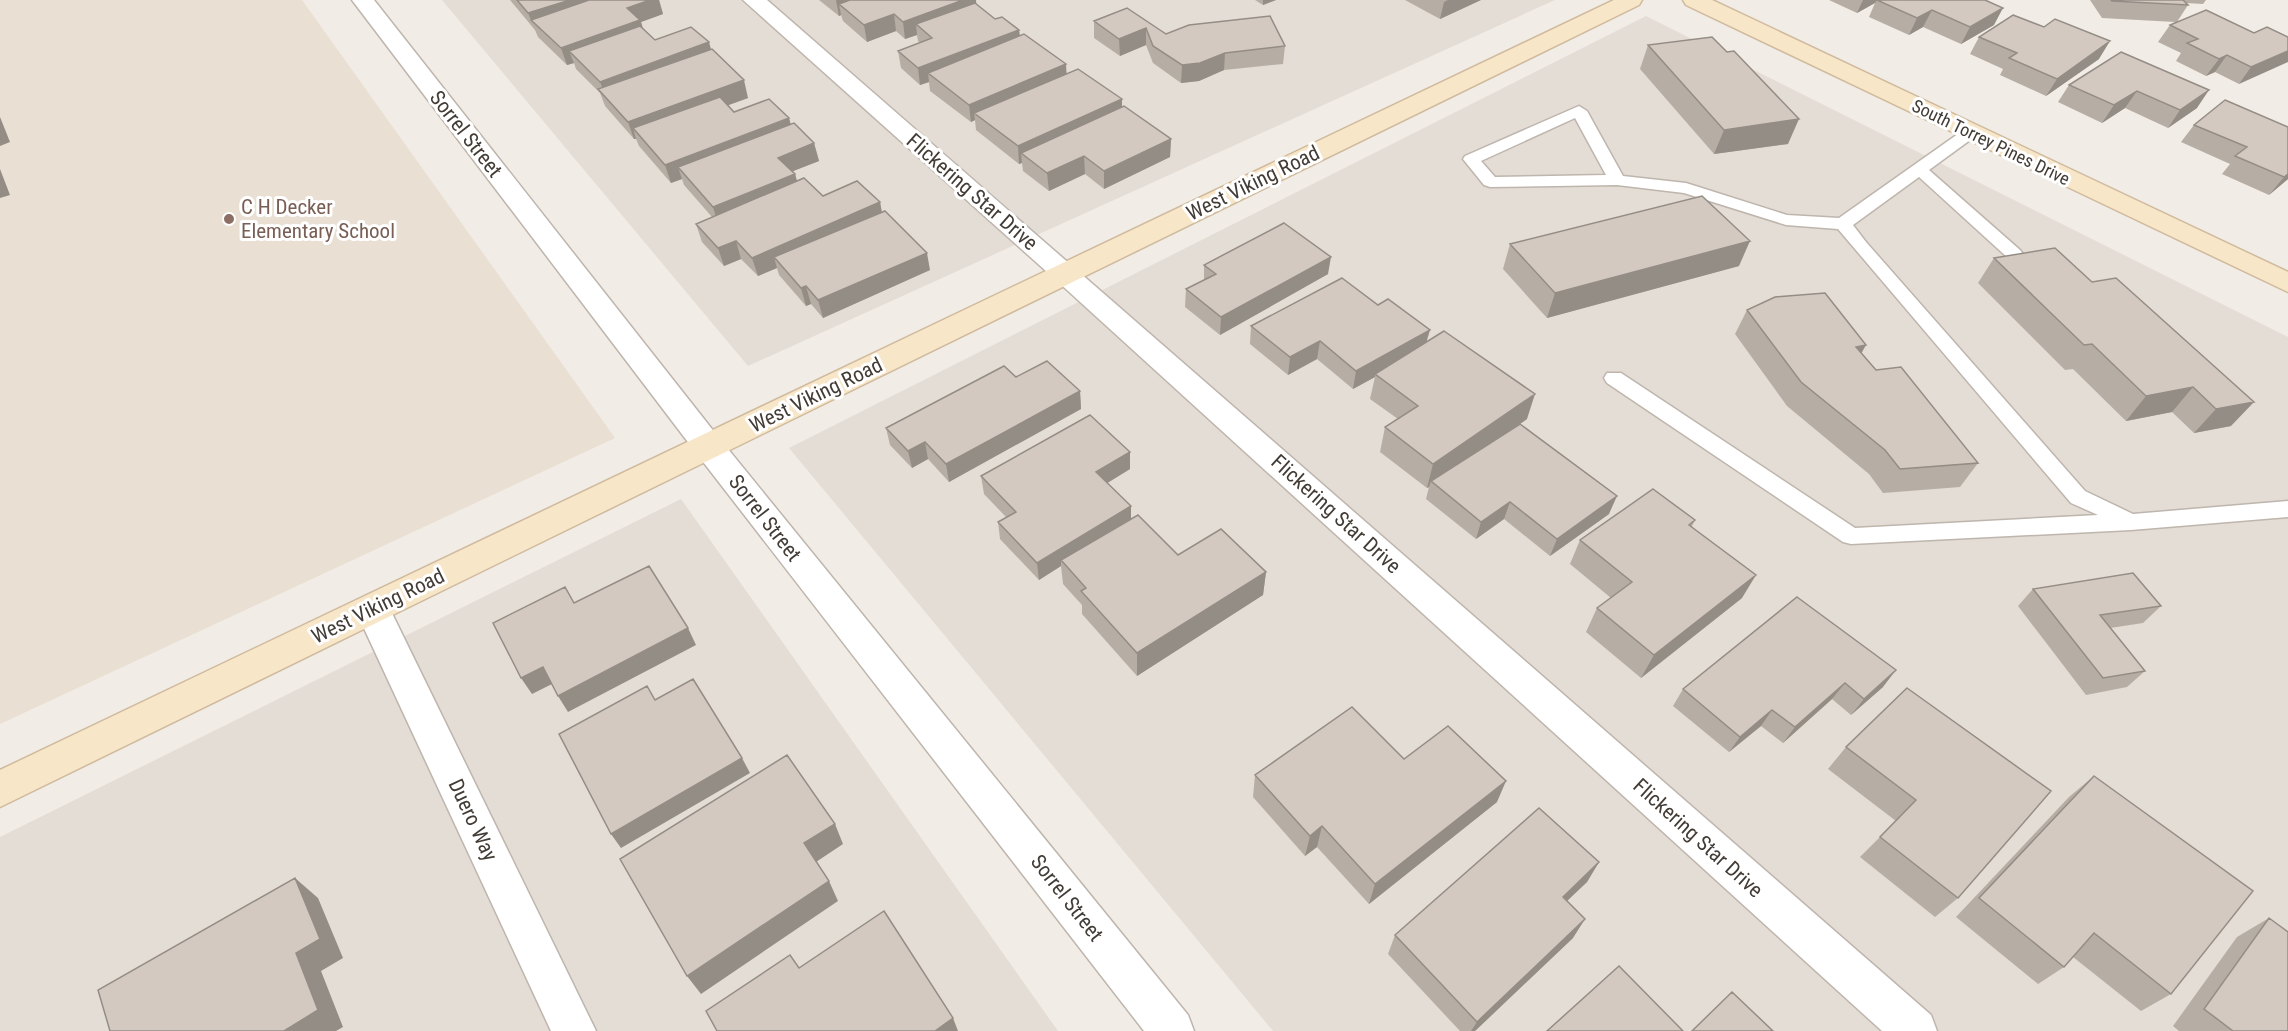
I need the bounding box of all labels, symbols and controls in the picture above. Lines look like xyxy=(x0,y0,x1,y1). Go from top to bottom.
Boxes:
street label: Sorrel Street xyxy=(425,86,507,182)
street label: South Torrey Pines Drive xyxy=(1909,95,2073,189)
street label: Flickering Star Drive xyxy=(902,129,1042,255)
street label: West Viking Road xyxy=(1183,141,1323,225)
place label: C H Decker Elementary School xyxy=(241,195,395,243)
marker: C H Decker Elementary School xyxy=(222,212,236,226)
street label: West Viking Road xyxy=(746,353,886,437)
street label: Flickering Star Drive xyxy=(1267,450,1406,578)
street label: Sorrel Street xyxy=(724,470,806,566)
street label: West Viking Road xyxy=(308,564,448,648)
street label: Flickering Star Drive xyxy=(1629,774,1768,902)
street label: Duero Way xyxy=(444,775,503,865)
street label: Sorrel Street xyxy=(1026,850,1108,946)

